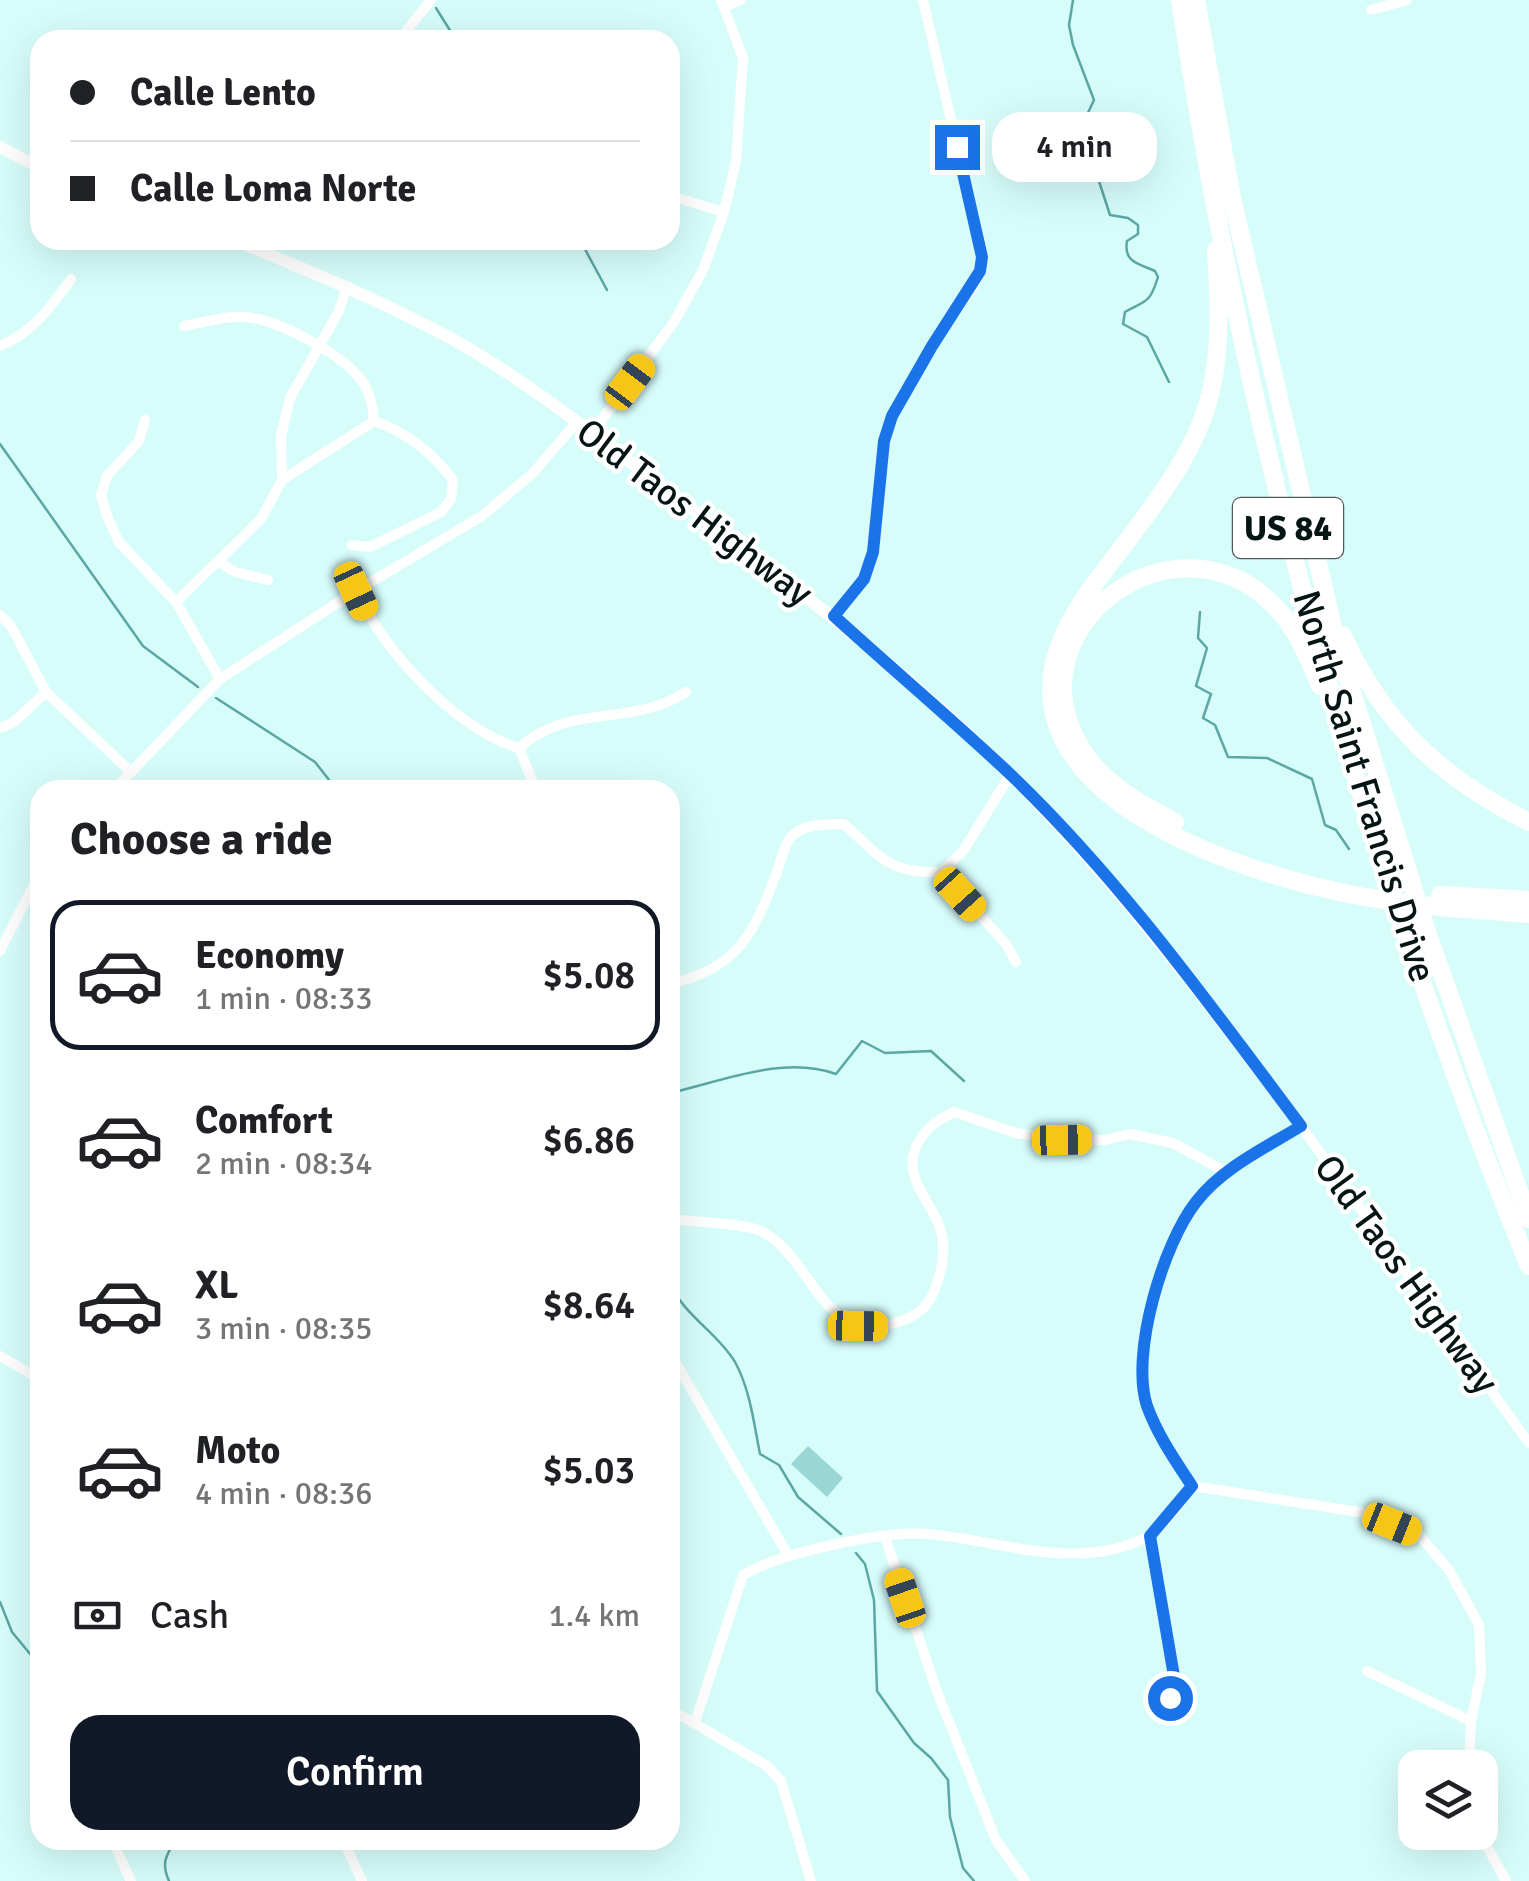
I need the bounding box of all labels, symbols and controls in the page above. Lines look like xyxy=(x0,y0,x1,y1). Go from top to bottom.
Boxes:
text: Calle Lento xyxy=(130,69,316,116)
callout: 4 min xyxy=(992,112,1157,182)
route end xyxy=(935,125,980,170)
text: 4 min xyxy=(1036,127,1113,166)
text: Calle Loma Norte xyxy=(130,165,416,212)
car xyxy=(600,349,660,415)
street label: Old Taos Highway xyxy=(567,408,822,617)
road number: US 84 xyxy=(1233,498,1343,558)
car xyxy=(330,557,382,625)
street label: North Saint Francis Drive xyxy=(1283,585,1447,988)
text: Choose a ride xyxy=(70,812,333,867)
car xyxy=(929,862,991,926)
icon: car xyxy=(75,930,165,1020)
text: Economy xyxy=(195,932,344,979)
text: $5.08 xyxy=(542,952,635,999)
text: 1 min · 08:33 xyxy=(195,979,373,1018)
icon: car xyxy=(75,1095,165,1185)
text: Comfort xyxy=(195,1097,333,1144)
text: $6.86 xyxy=(542,1117,635,1164)
car xyxy=(1032,1124,1092,1156)
text: 2 min · 08:34 xyxy=(195,1144,373,1183)
street label: Old Taos Highway xyxy=(1304,1146,1509,1403)
icon: car xyxy=(75,1260,165,1350)
text: XL xyxy=(195,1262,238,1309)
text: $8.64 xyxy=(542,1282,635,1329)
text: 3 min · 08:35 xyxy=(195,1309,373,1348)
car xyxy=(828,1310,888,1342)
icon: car xyxy=(75,1425,165,1515)
text: Moto xyxy=(195,1427,280,1474)
text: $5.03 xyxy=(542,1447,635,1494)
text: 4 min · 08:36 xyxy=(195,1474,373,1513)
car xyxy=(1359,1499,1425,1549)
car xyxy=(881,1565,929,1631)
icon: cash xyxy=(70,1588,125,1643)
text: Cash xyxy=(150,1592,229,1639)
text: 1.4 km xyxy=(548,1596,640,1635)
route start xyxy=(1148,1676,1193,1721)
button: Confirm xyxy=(70,1715,640,1830)
map controls xyxy=(1398,1750,1498,1850)
button: layers xyxy=(1398,1750,1498,1850)

